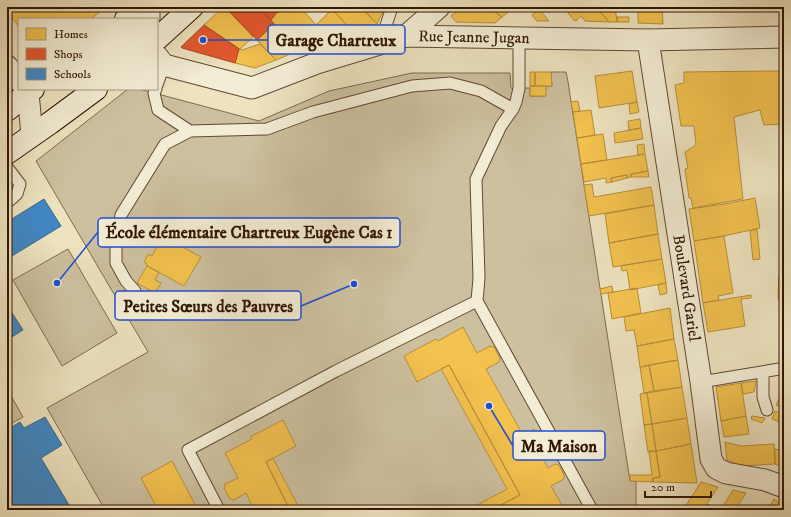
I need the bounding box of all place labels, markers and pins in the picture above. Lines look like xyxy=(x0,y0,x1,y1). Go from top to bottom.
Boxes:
callout: Garage Chartreux xyxy=(268,25,405,54)
callout: École élémentaire Chartreux Eugène Cas 1 xyxy=(98,218,400,247)
callout: Petites Sœurs des Pauvres xyxy=(115,291,301,320)
callout: Ma Maison xyxy=(513,431,605,460)

